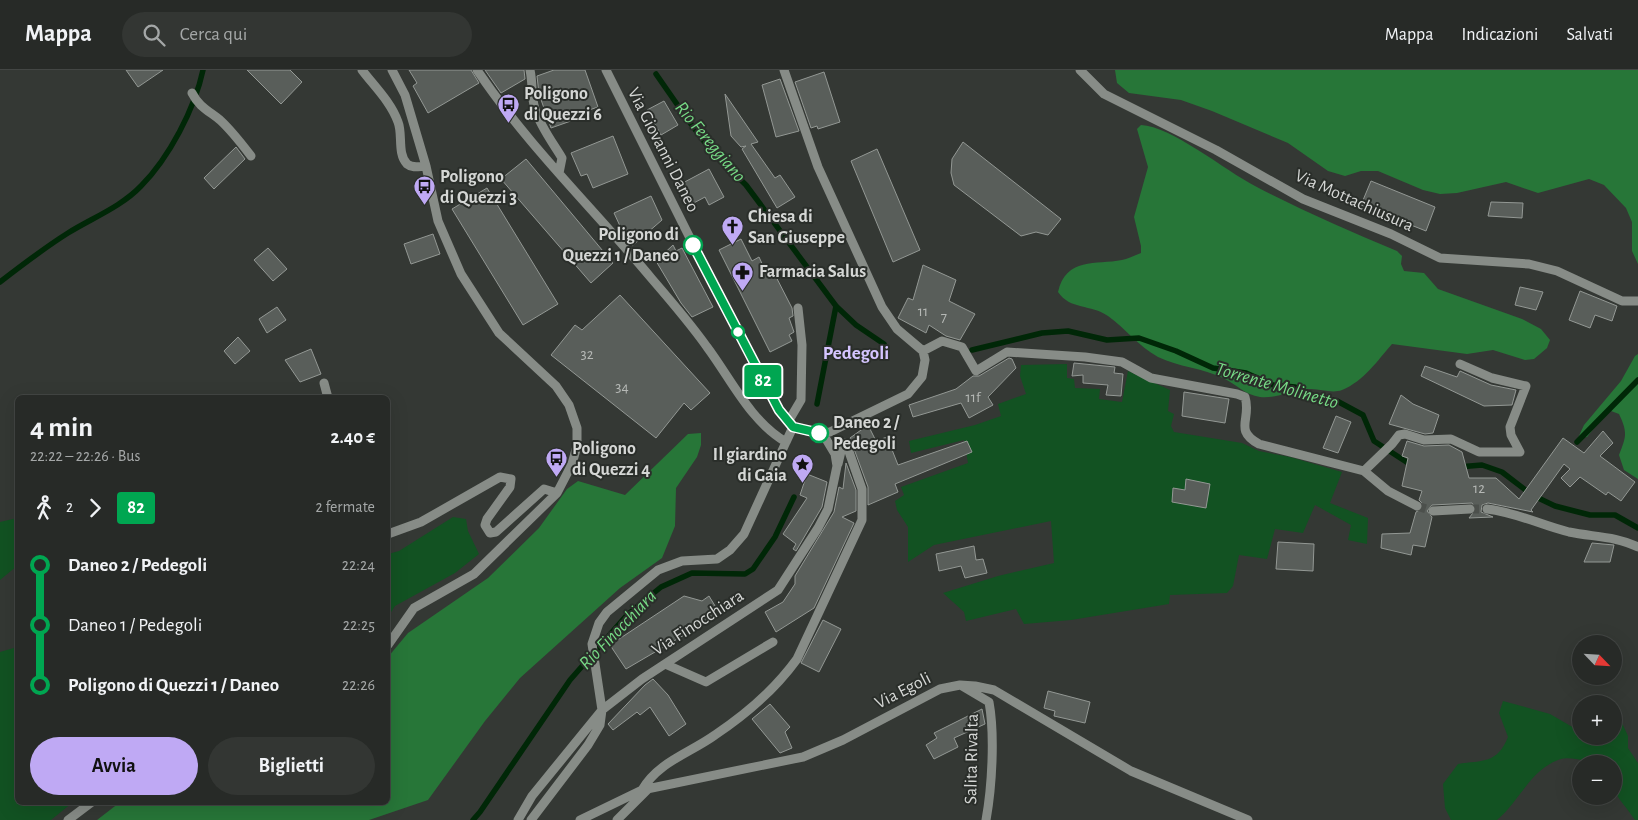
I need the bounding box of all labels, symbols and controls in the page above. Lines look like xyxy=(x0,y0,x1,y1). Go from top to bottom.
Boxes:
search box xyxy=(122,12,472,57)
icon: search xyxy=(140,21,168,49)
text: Mappa xyxy=(25,22,92,46)
text: Cerca qui xyxy=(180,25,247,44)
text: Mappa xyxy=(1385,26,1434,44)
text: Indicazioni xyxy=(1462,26,1538,44)
text: Salvati xyxy=(1566,26,1613,44)
place label: Poligono di Quezzi 6 xyxy=(524,85,602,124)
street label: Via Giovanni Daneo xyxy=(624,85,702,215)
bus stop icon: Poligono di Quezzi 6 xyxy=(496,92,520,123)
water label: Rio Fereggiano xyxy=(671,98,749,186)
street label: Via Mottachiusura xyxy=(1292,167,1416,235)
place label: Poligono di Quezzi 3 xyxy=(440,168,517,207)
bus stop icon: Poligono di Quezzi 3 xyxy=(412,175,436,206)
place label: Chiesa di San Giuseppe xyxy=(748,208,845,247)
church icon: Chiesa di San Giuseppe xyxy=(720,215,744,246)
place label: Poligono di Quezzi 1 / Daneo xyxy=(563,226,679,265)
marker: Poligono di Quezzi 1 / Daneo xyxy=(683,235,703,255)
pharmacy icon: Farmacia Salus xyxy=(731,260,755,291)
place label: Farmacia Salus xyxy=(759,263,866,281)
house number: 11 xyxy=(918,304,928,319)
house number: 7 xyxy=(941,310,947,325)
unlabelled marker xyxy=(731,325,745,339)
district label: Pedegoli xyxy=(823,344,889,363)
house number: 32 xyxy=(580,347,594,362)
water label: Torrente Molinetto xyxy=(1214,359,1341,413)
line badge: 82 xyxy=(740,365,786,397)
text: 82 xyxy=(754,372,772,390)
house number: 34 xyxy=(615,380,629,395)
house number: 11f xyxy=(966,390,982,405)
text: 4 min xyxy=(30,414,93,442)
place label: Daneo 2 / Pedegoli xyxy=(833,414,900,453)
marker: Daneo 2 / Pedegoli xyxy=(809,423,829,443)
text: 2.40 € xyxy=(331,428,375,447)
place label: Poligono di Quezzi 4 xyxy=(572,440,650,479)
place label: Il giardino di Gaia xyxy=(713,446,787,485)
bus stop icon: Poligono di Quezzi 4 xyxy=(544,447,568,478)
text: 22:22 – 22:26 · Bus xyxy=(30,448,140,464)
place icon: Il giardino di Gaia xyxy=(791,453,815,484)
house number: 12 xyxy=(1473,481,1485,496)
icon: walk xyxy=(30,494,58,522)
icon: forward xyxy=(81,494,109,522)
text: 2 xyxy=(66,499,73,515)
text: 82 xyxy=(127,499,145,517)
text: 2 fermate xyxy=(316,499,375,515)
text: Daneo 2 / Pedegoli xyxy=(68,556,207,575)
text: 22:24 xyxy=(342,557,375,573)
water label: Rio Finocchiara xyxy=(576,587,660,673)
street label: Via Finocchiara xyxy=(649,587,747,659)
text: Daneo 1 / Pedegoli xyxy=(68,616,202,635)
text: 22:25 xyxy=(343,617,375,633)
north arrow xyxy=(1572,635,1622,685)
map controls xyxy=(1572,635,1622,805)
street label: Via Egoli xyxy=(872,669,934,713)
text: Poligono di Quezzi 1 / Daneo xyxy=(68,676,279,695)
text: 22:26 xyxy=(342,677,375,693)
button: + xyxy=(1572,695,1622,745)
street label: Salita Rivalta xyxy=(962,713,982,805)
button: Avvia xyxy=(30,737,198,795)
button: Biglietti xyxy=(208,737,375,795)
button: − xyxy=(1572,755,1622,805)

